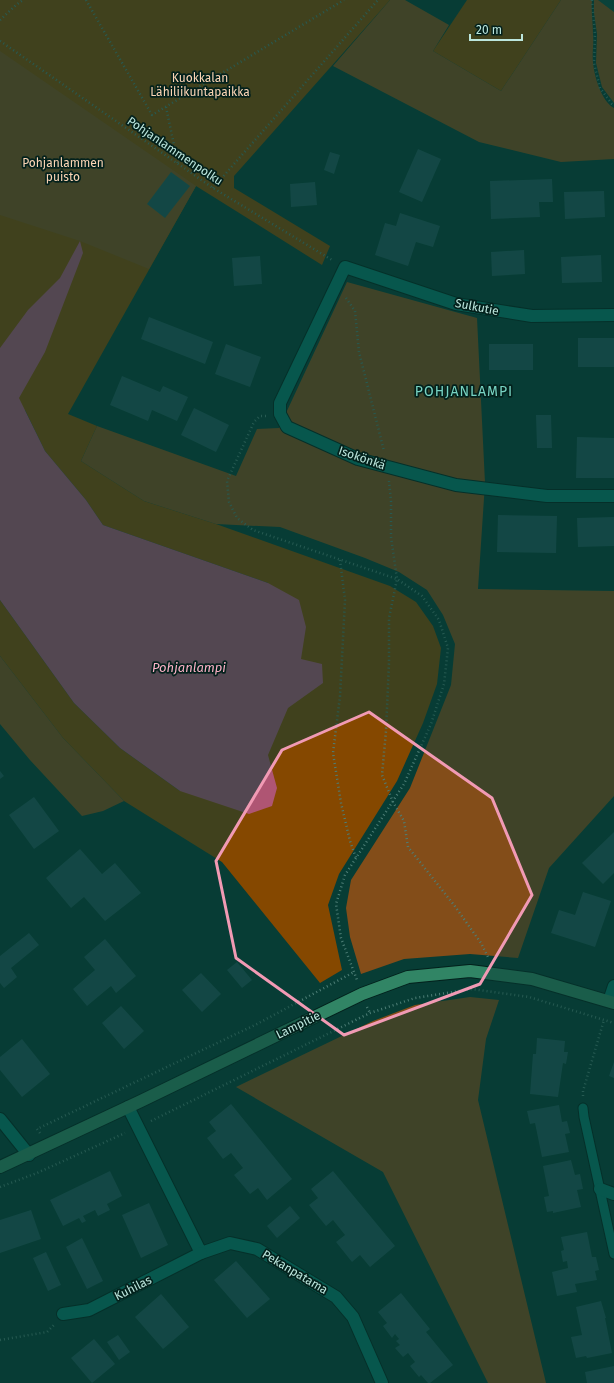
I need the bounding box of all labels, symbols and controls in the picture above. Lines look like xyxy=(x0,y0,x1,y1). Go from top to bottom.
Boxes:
scale bar xyxy=(470,16,522,42)
text: 20 m xyxy=(476,23,502,37)
park label: Kuokkalan Lähiliikuntapaikka xyxy=(150,71,250,99)
street label: Pohjanlammenpolku xyxy=(124,114,226,188)
park label: Pohjanlammen puisto xyxy=(22,156,104,184)
street label: Sulkutie xyxy=(454,296,500,318)
district label: POHJANLAMPI xyxy=(415,383,513,400)
street label: Isokönkä xyxy=(337,443,387,473)
water label: Pohjanlampi xyxy=(152,660,226,675)
street label: Lampitie xyxy=(274,1008,322,1042)
street label: Pekanpatama xyxy=(260,1247,330,1297)
street label: Kuhilas xyxy=(112,1273,154,1303)

